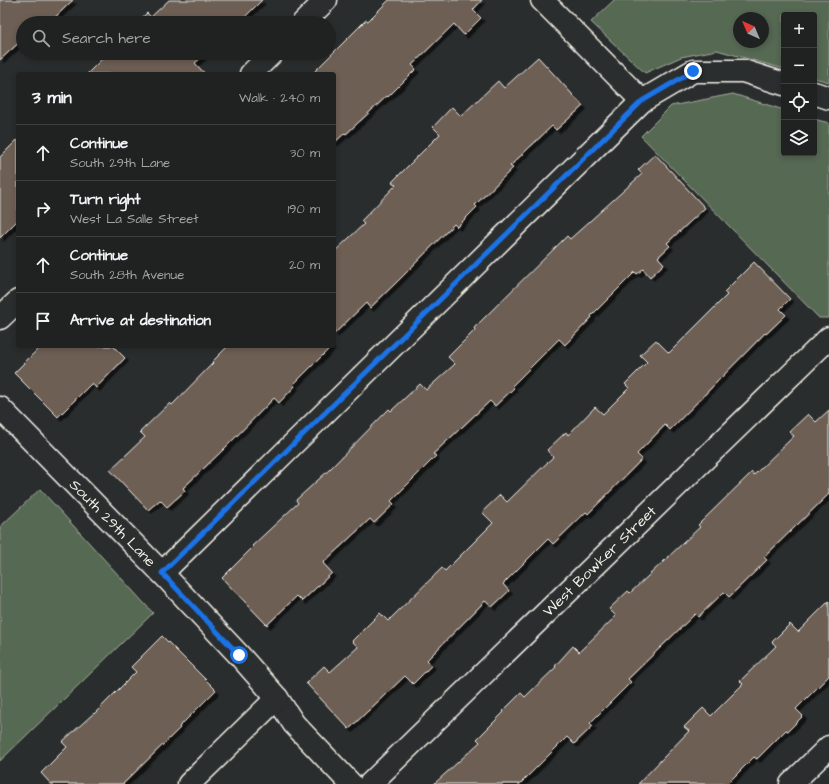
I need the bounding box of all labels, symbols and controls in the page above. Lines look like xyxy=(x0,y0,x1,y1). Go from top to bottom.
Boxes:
north arrow xyxy=(733,12,769,48)
map controls xyxy=(781,12,817,156)
button: + xyxy=(781,12,817,48)
search box xyxy=(16,16,336,60)
icon: search xyxy=(30,27,52,49)
text: Search here xyxy=(62,28,151,49)
button: − xyxy=(781,48,817,84)
route end xyxy=(684,62,702,80)
button: locate xyxy=(781,84,817,120)
text: 3 min xyxy=(32,86,72,110)
text: Walk · 240 m xyxy=(239,89,320,107)
button: layers xyxy=(781,120,817,156)
text: Continue xyxy=(70,133,128,154)
icon: ahead xyxy=(32,142,54,164)
text: 30 m xyxy=(290,144,320,162)
text: South 29th Lane xyxy=(70,154,170,172)
text: Turn right xyxy=(70,189,141,210)
icon: right xyxy=(32,198,54,220)
text: 190 m xyxy=(287,200,320,218)
text: West La Salle Street xyxy=(70,210,198,228)
text: Continue xyxy=(70,245,128,266)
icon: ahead xyxy=(32,254,54,276)
text: 20 m xyxy=(289,256,320,274)
text: South 28th Avenue xyxy=(70,266,184,284)
icon: arrive xyxy=(32,310,54,332)
text: Arrive at destination xyxy=(70,310,211,331)
street label: South 29th Lane xyxy=(65,474,161,571)
street label: West Bowker Street xyxy=(538,501,661,621)
route start xyxy=(230,646,248,664)

